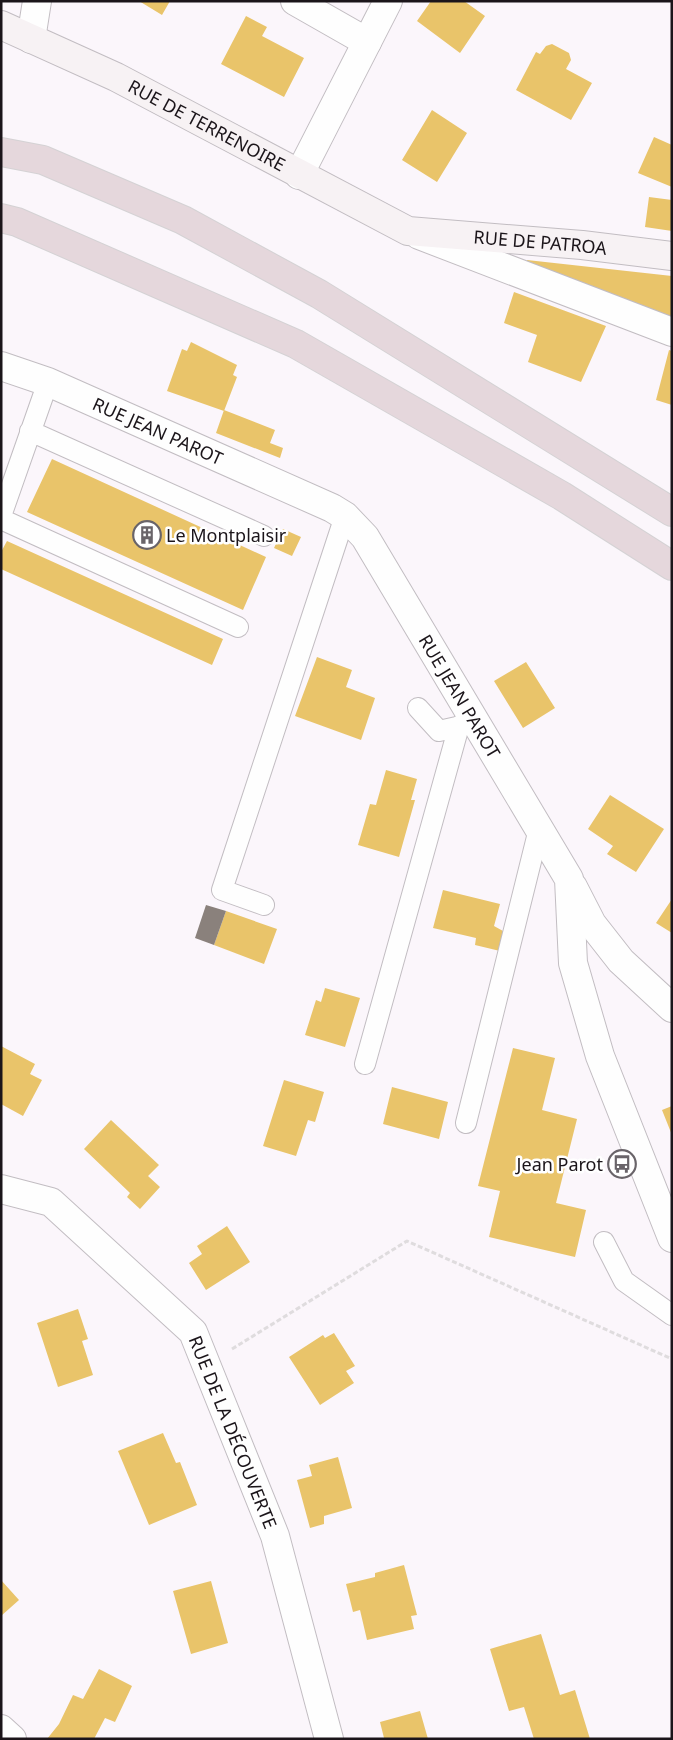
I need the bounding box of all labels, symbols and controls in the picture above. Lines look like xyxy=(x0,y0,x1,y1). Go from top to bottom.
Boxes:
street label: RUE DE TERRENOIRE xyxy=(124,74,290,176)
street label: RUE DE PATROA xyxy=(473,224,609,260)
street label: RUE JEAN PAROT xyxy=(89,391,227,470)
building icon: Le Montplaisir xyxy=(132,520,162,550)
place label: Le Montplaisir xyxy=(166,523,287,547)
street label: RUE JEAN PAROT xyxy=(414,630,506,763)
bus stop icon: Jean Parot xyxy=(607,1149,637,1179)
place label: Jean Parot xyxy=(515,1152,603,1176)
street label: RUE DE LA DÉCOUVERTE xyxy=(184,1332,283,1532)

